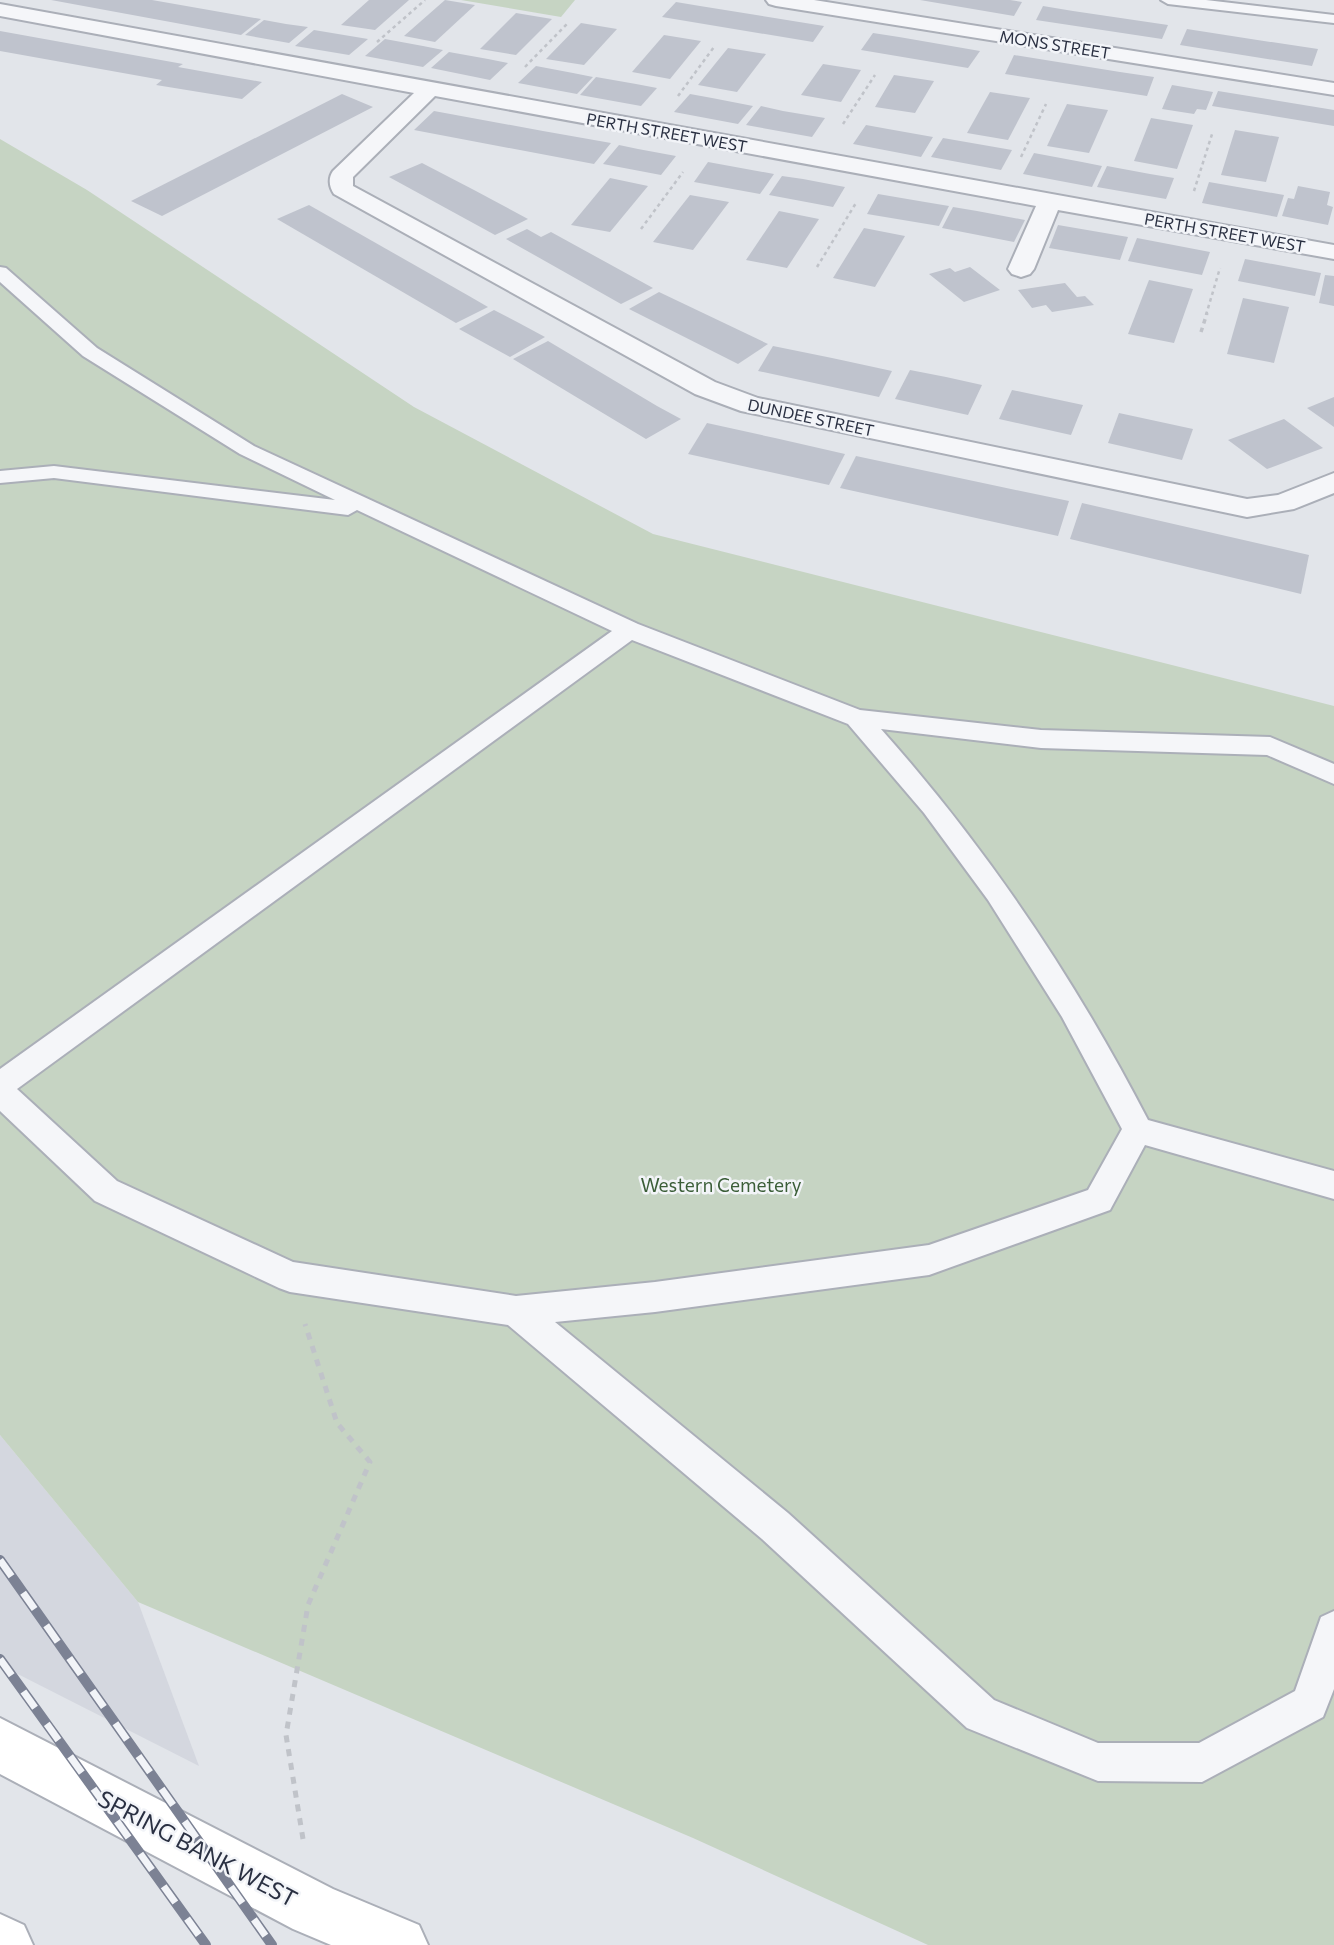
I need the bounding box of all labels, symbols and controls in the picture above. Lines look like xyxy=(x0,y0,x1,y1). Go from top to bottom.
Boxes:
street label: MONS STREET xyxy=(998,26,1112,62)
street label: PERTH STREET WEST xyxy=(585,108,749,156)
street label: PERTH STREET WEST xyxy=(1143,208,1307,256)
street label: DUNDEE STREET xyxy=(746,394,876,440)
park label: Western Cemetery xyxy=(640,1173,802,1196)
street label: SPRING BANK WEST xyxy=(94,1784,302,1912)

